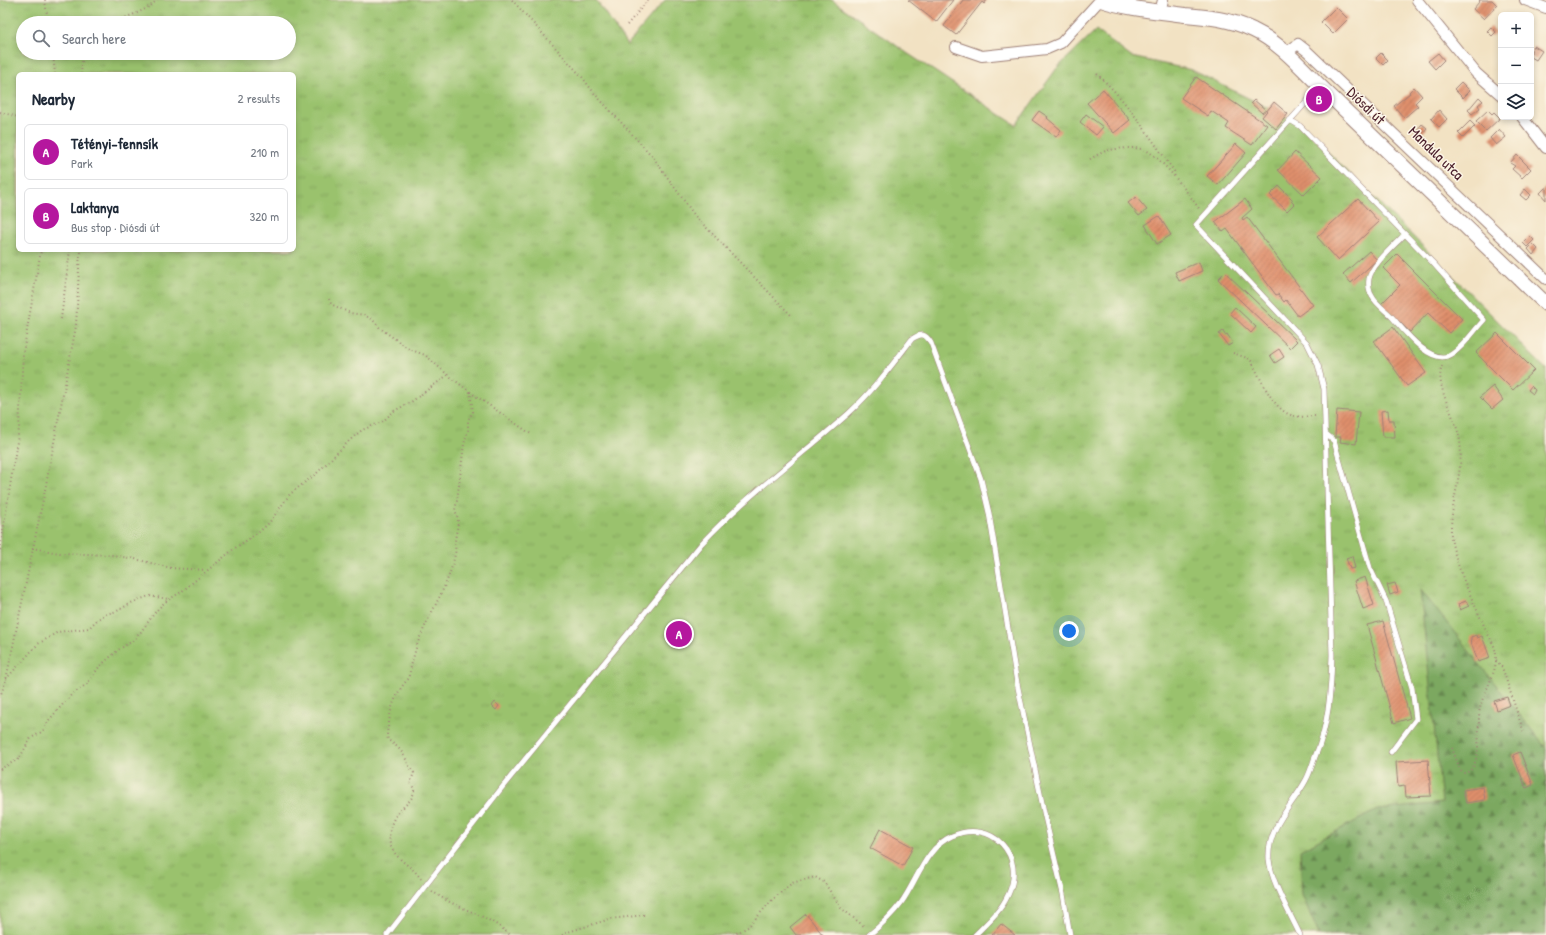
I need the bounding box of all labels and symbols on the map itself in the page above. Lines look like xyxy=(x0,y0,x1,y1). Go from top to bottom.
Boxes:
street label: Diósdi út xyxy=(1342,82,1391,130)
pin: B xyxy=(1306,84,1332,114)
street label: Mandula utca xyxy=(1404,121,1469,184)
pin: A xyxy=(666,619,692,649)
your location xyxy=(1059,621,1079,641)

